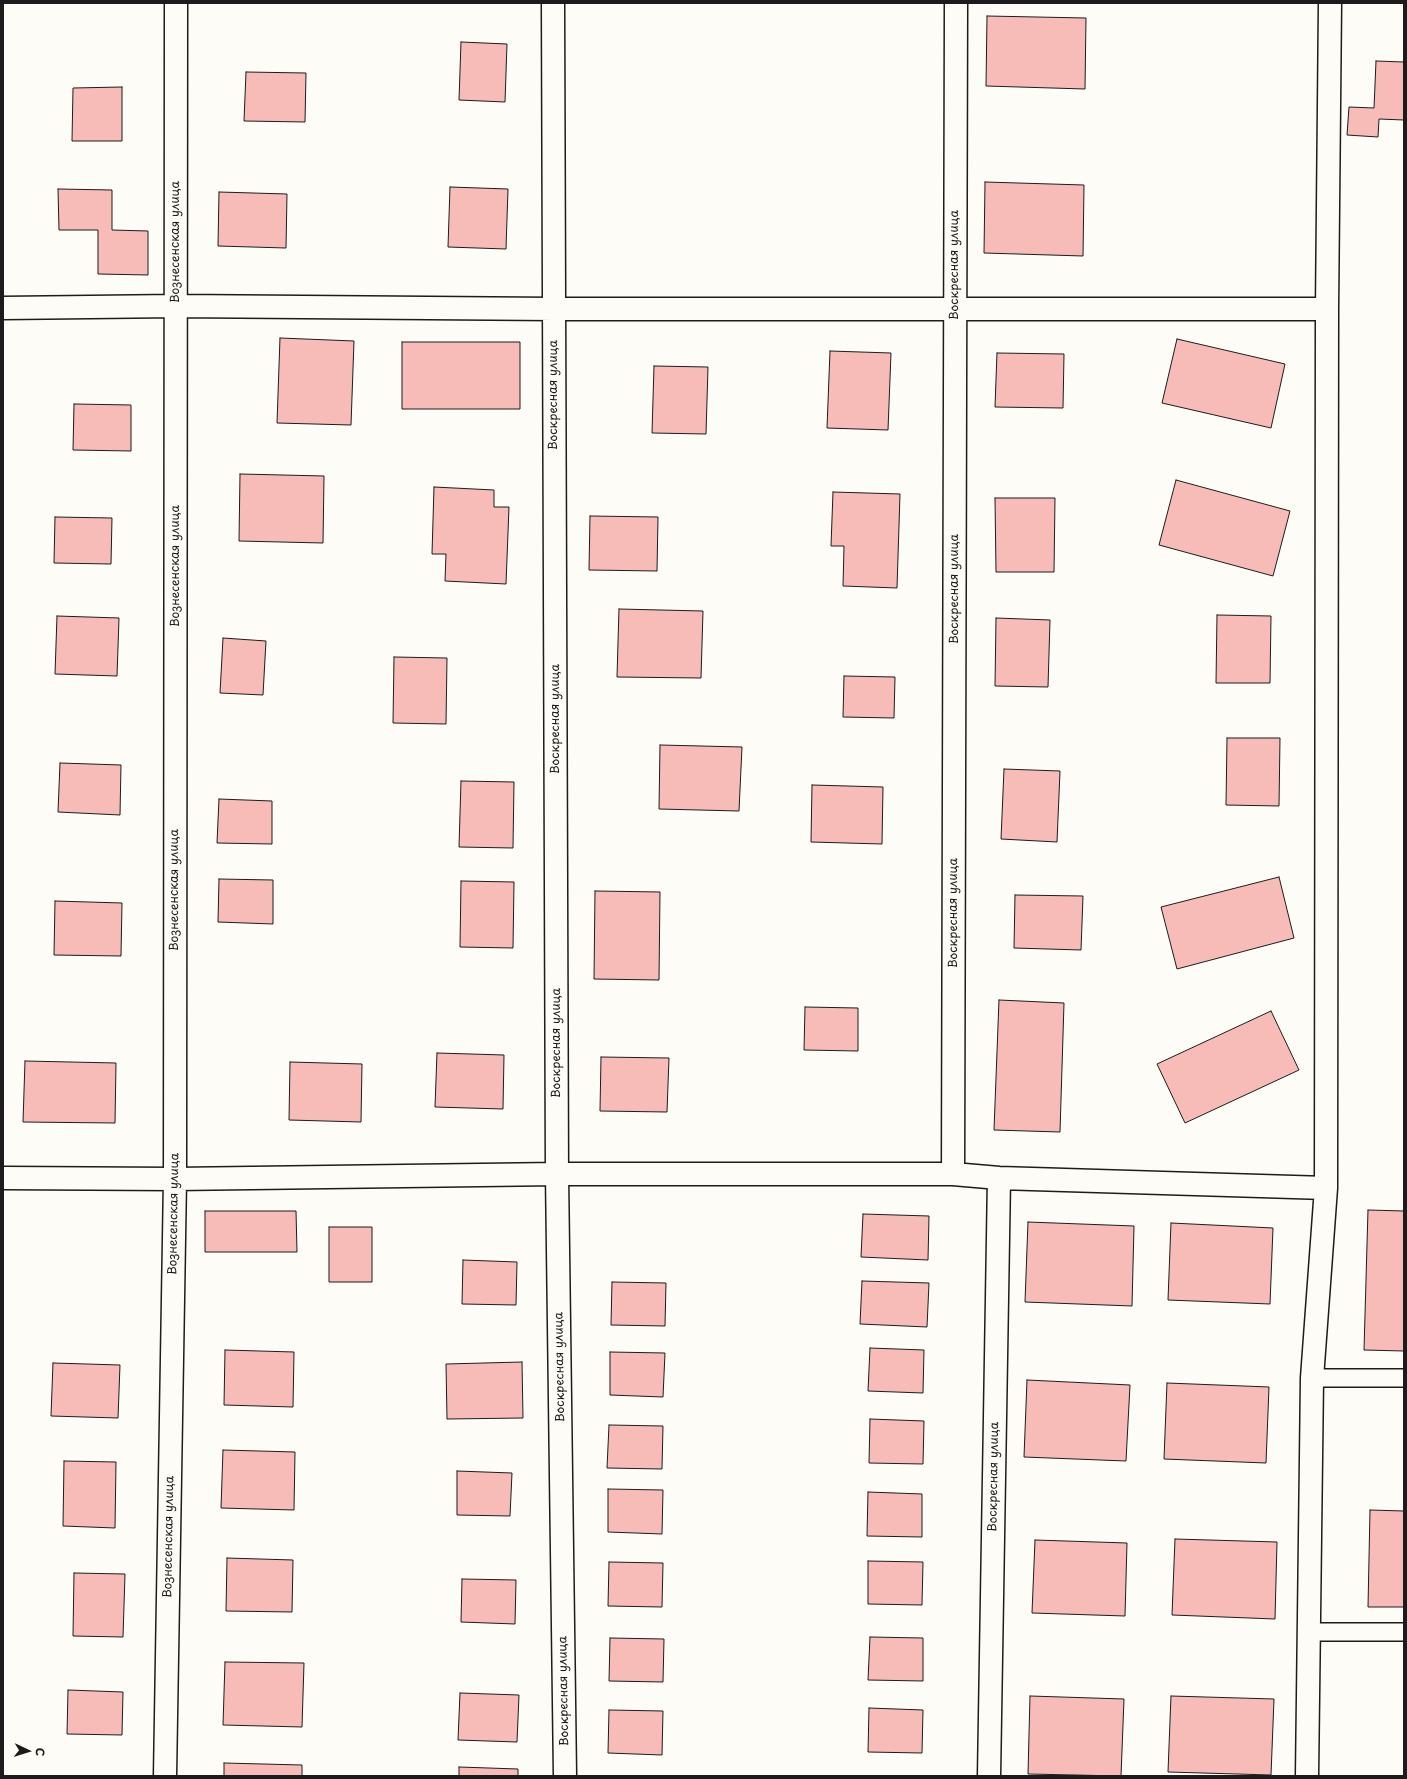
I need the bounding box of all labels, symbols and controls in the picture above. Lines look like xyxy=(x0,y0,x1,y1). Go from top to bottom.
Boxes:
street label: Вознесенская улица xyxy=(169,181,183,303)
street label: Воскресная улица xyxy=(948,210,962,320)
street label: Воскресная улица xyxy=(547,340,561,450)
street label: Вознесенская улица xyxy=(169,505,183,627)
street label: Воскресная улица xyxy=(948,534,962,644)
street label: Воскресная улица xyxy=(549,664,563,774)
street label: Вознесенская улица xyxy=(168,829,182,951)
street label: Воскресная улица xyxy=(947,858,961,968)
street label: Воскресная улица xyxy=(550,988,564,1098)
street label: Вознесенская улица xyxy=(166,1153,182,1275)
street label: Воскресная улица xyxy=(552,1312,568,1422)
street label: Воскресная улица xyxy=(986,1422,1002,1532)
street label: Вознесенская улица xyxy=(161,1476,177,1598)
street label: Воскресная улица xyxy=(556,1636,572,1746)
north arrow xyxy=(8,1731,48,1771)
text: С xyxy=(32,1747,49,1757)

